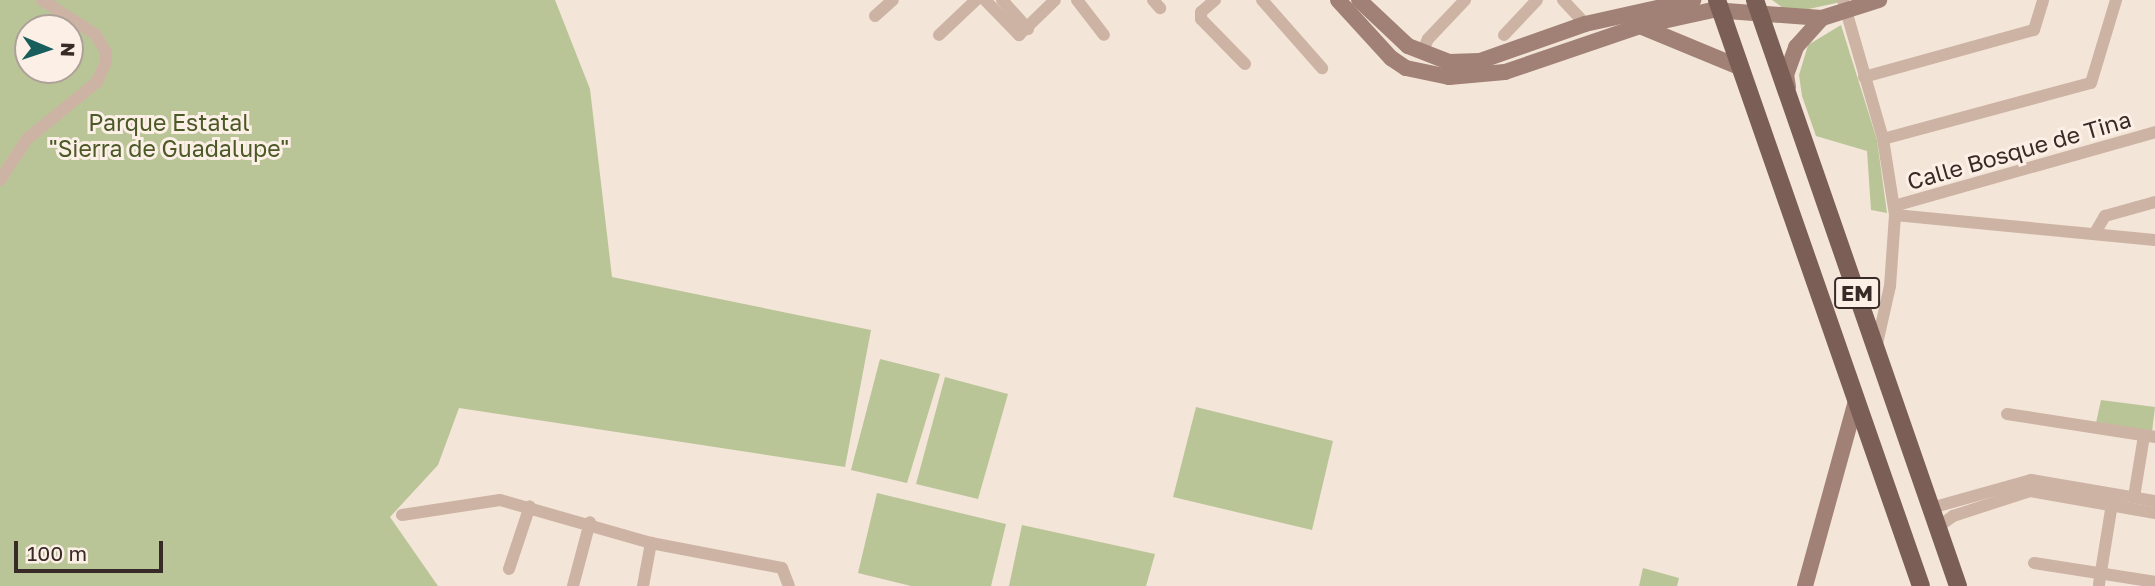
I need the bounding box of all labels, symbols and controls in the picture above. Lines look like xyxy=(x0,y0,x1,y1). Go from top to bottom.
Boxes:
north arrow xyxy=(14,14,84,84)
text: N xyxy=(57,42,80,57)
street label: Calle Bosque de Tina xyxy=(1904,105,2134,195)
park label: Parque Estatal "Sierra de Guadalupe" xyxy=(49,108,289,162)
road number: EM xyxy=(1832,276,1882,310)
scale bar xyxy=(18,526,166,570)
text: 100 m xyxy=(27,540,87,566)

